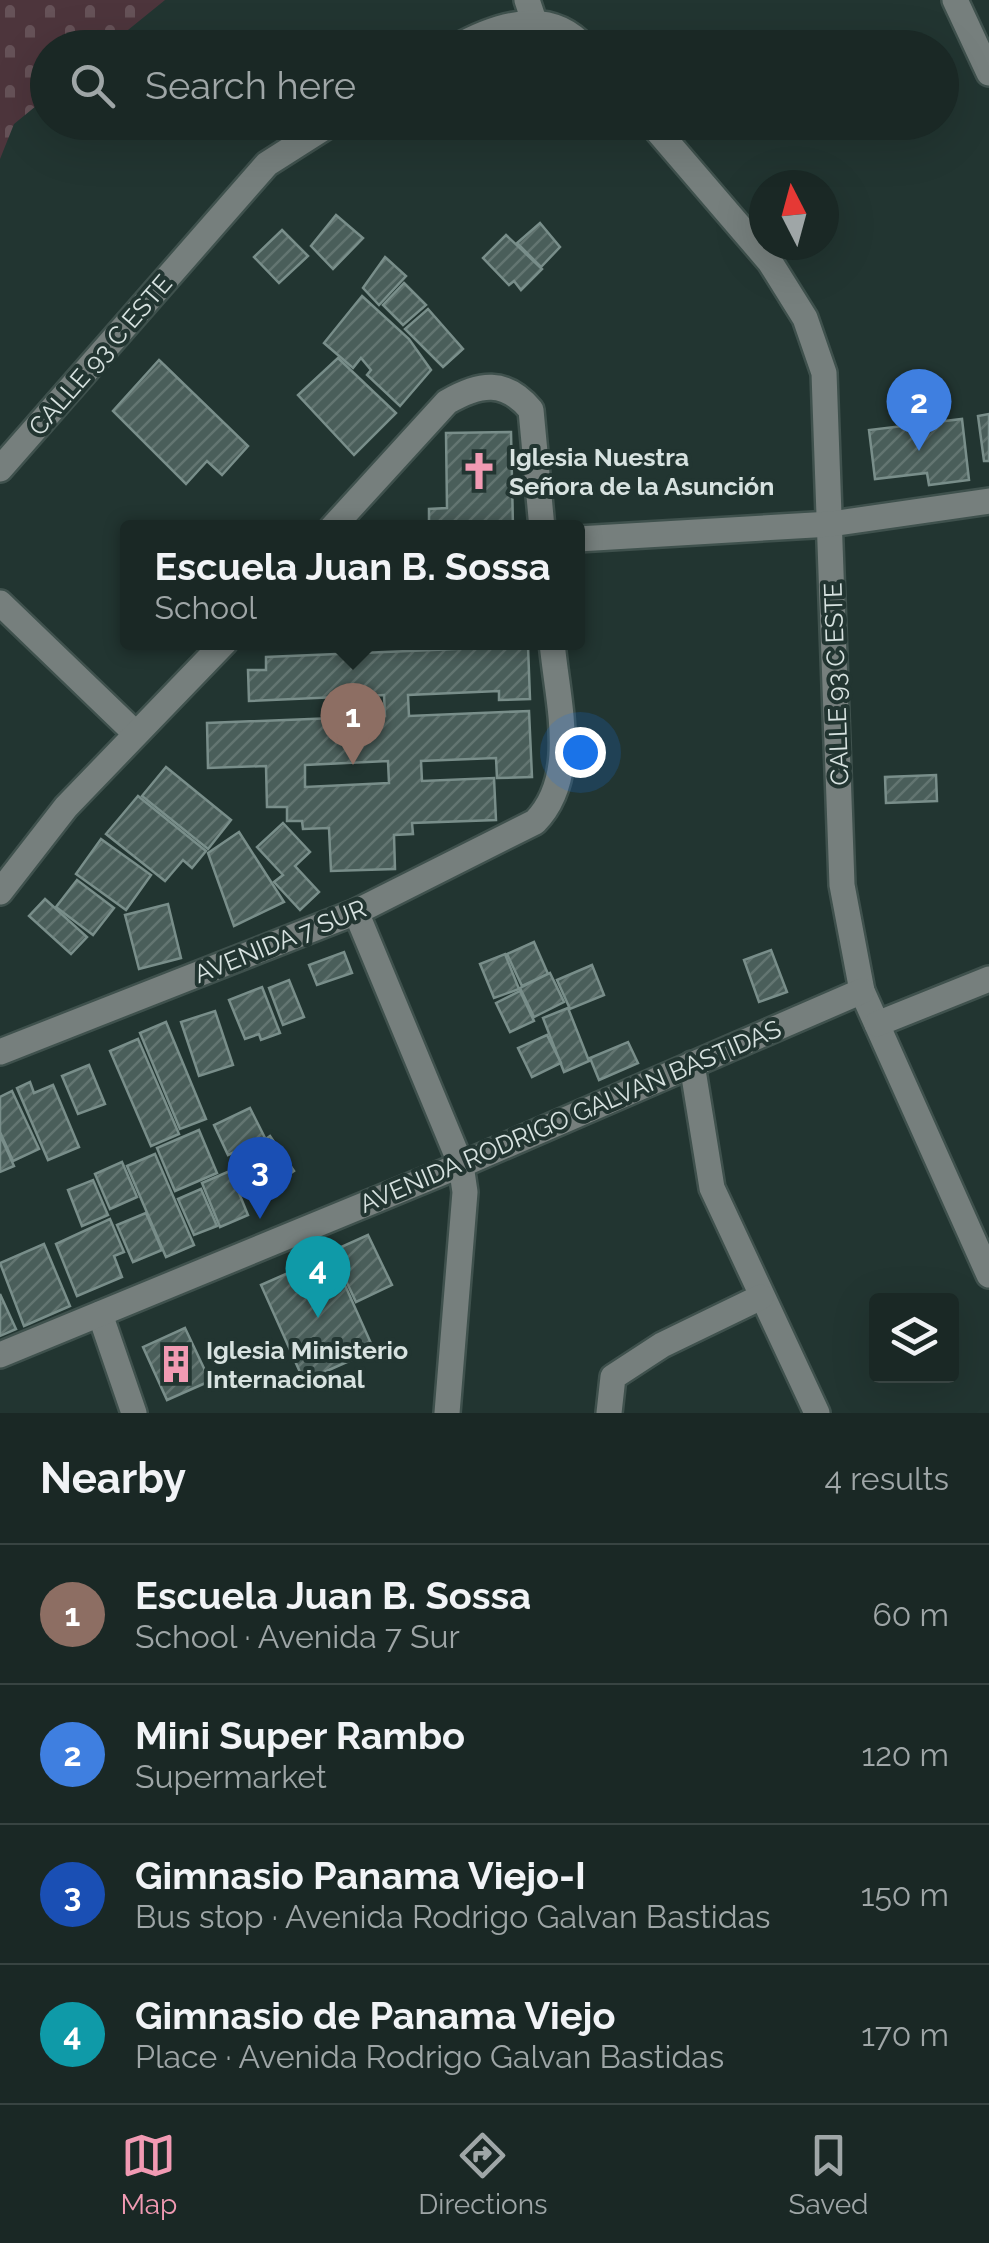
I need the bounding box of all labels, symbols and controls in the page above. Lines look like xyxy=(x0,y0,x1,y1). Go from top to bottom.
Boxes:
search box xyxy=(30,30,959,140)
icon: search xyxy=(65,58,120,113)
text: Search here xyxy=(145,63,356,108)
north arrow xyxy=(749,170,839,260)
street label: CALLE 93 C ESTE xyxy=(22,268,178,442)
pin: 2 xyxy=(886,368,952,451)
place label: Iglesia Nuestra Señora de la Asunción xyxy=(509,442,774,501)
church icon: Iglesia Nuestra Señora de la Asunción xyxy=(458,450,500,492)
popup xyxy=(120,520,585,650)
text: Escuela Juan B. Sossa xyxy=(154,544,551,589)
street label: CALLE 93 C ESTE xyxy=(817,582,855,786)
text: School xyxy=(154,589,257,626)
pin: 1 xyxy=(320,682,386,765)
your location xyxy=(555,727,606,778)
street label: AVENIDA 7 SUR xyxy=(190,893,370,989)
street label: AVENIDA RODRIGO GALVAN BASTIDAS xyxy=(355,1013,785,1219)
pin: 3 xyxy=(228,1136,292,1219)
pin: 4 xyxy=(286,1236,350,1318)
map controls xyxy=(869,1293,959,1383)
button: layers xyxy=(869,1293,959,1383)
place label: Iglesia Ministerio Internacional xyxy=(206,1335,408,1394)
building icon: Iglesia Ministerio Internacional xyxy=(155,1343,197,1385)
text: Nearby xyxy=(40,1454,186,1503)
text: 4 results xyxy=(825,1460,949,1497)
text: Escuela Juan B. Sossa xyxy=(135,1573,531,1618)
text: 1 xyxy=(65,1596,80,1633)
text: 60 m xyxy=(873,1596,949,1633)
text: School · Avenida 7 Sur xyxy=(135,1618,460,1655)
text: Mini Super Rambo xyxy=(135,1713,465,1758)
text: 2 xyxy=(63,1736,82,1773)
text: 120 m xyxy=(861,1736,949,1773)
text: Supermarket xyxy=(135,1758,327,1795)
text: Gimnasio Panama Viejo-I xyxy=(135,1853,586,1898)
text: 3 xyxy=(64,1876,81,1913)
text: 150 m xyxy=(861,1876,949,1913)
text: Bus stop · Avenida Rodrigo Galvan Bastidas xyxy=(135,1898,771,1935)
text: Gimnasio de Panama Viejo xyxy=(135,1993,615,2038)
text: 4 xyxy=(63,2016,82,2053)
text: 170 m xyxy=(861,2016,949,2053)
text: Place · Avenida Rodrigo Galvan Bastidas xyxy=(135,2038,724,2075)
tab: Map xyxy=(120,2128,177,2221)
tab: Directions xyxy=(418,2128,548,2221)
tab: Saved xyxy=(788,2128,869,2221)

